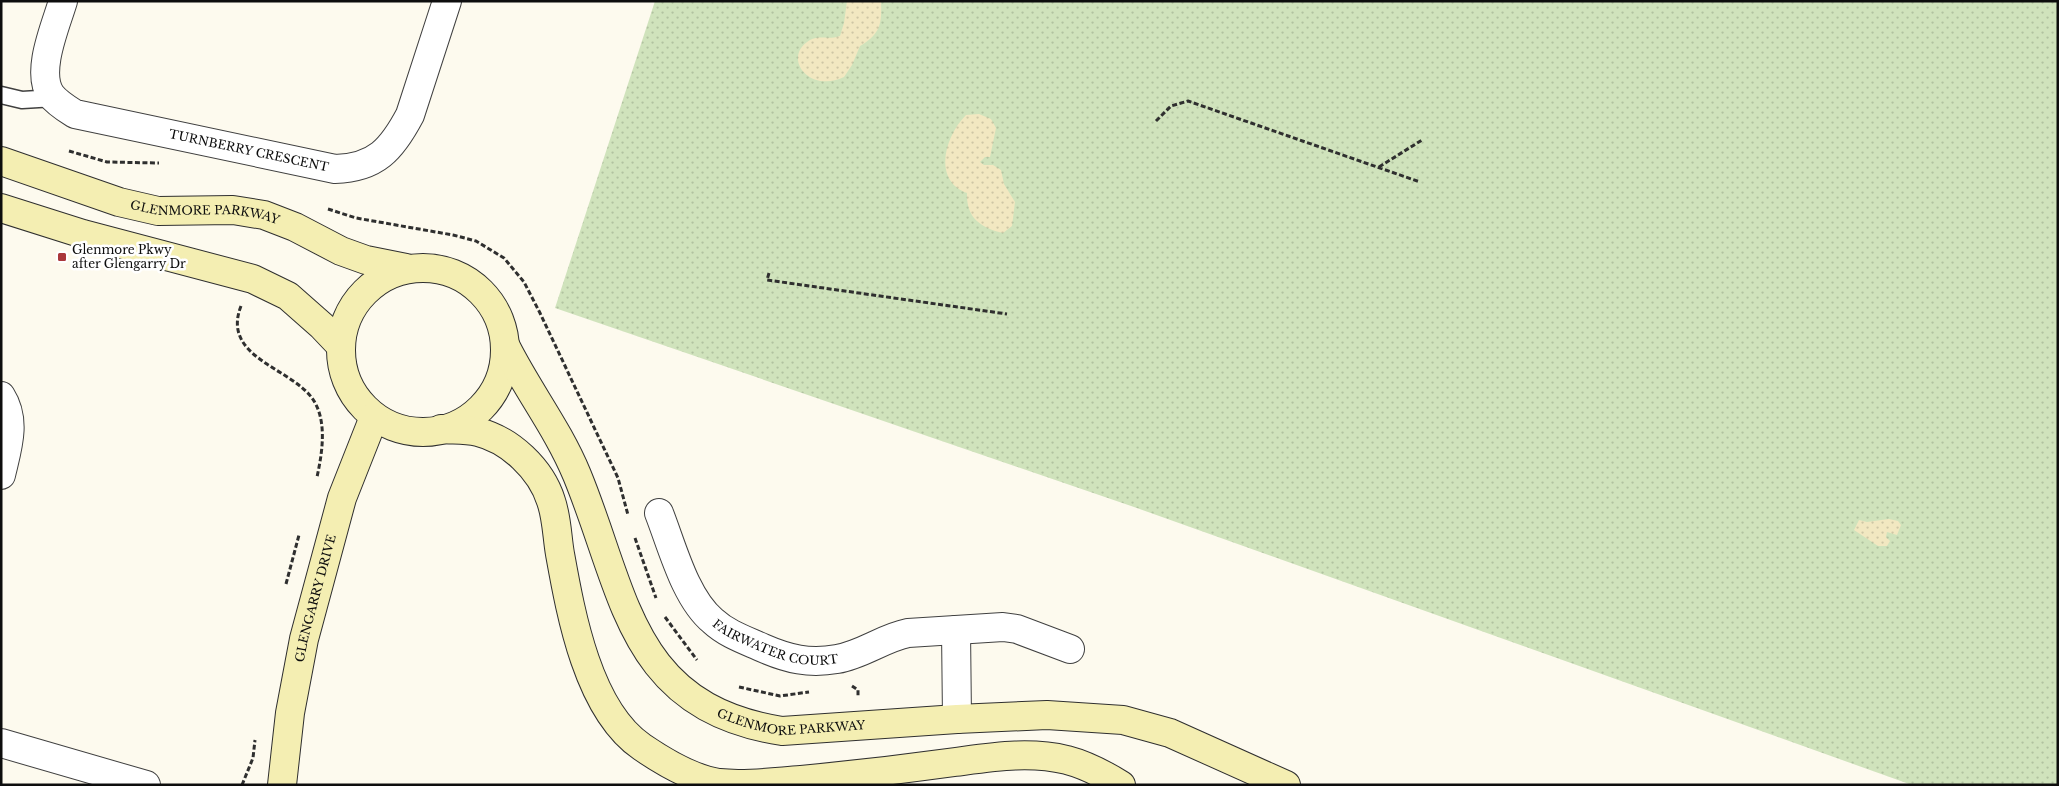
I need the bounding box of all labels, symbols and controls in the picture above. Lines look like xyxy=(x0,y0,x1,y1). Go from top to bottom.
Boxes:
street label: TURNBERRY CRESCENT xyxy=(168,126,330,175)
street label: GLENMORE PARKWAY xyxy=(129,197,282,227)
place label: Glenmore Pkwy after Glengarry Dr xyxy=(72,242,186,271)
marker: Glenmore Pkwy after Glengarry Dr xyxy=(56,251,68,263)
street label: GLENGARRY DRIVE xyxy=(292,532,339,663)
street label: FAIRWATER COURT xyxy=(710,616,840,668)
street label: GLENMORE PARKWAY xyxy=(715,705,866,738)

